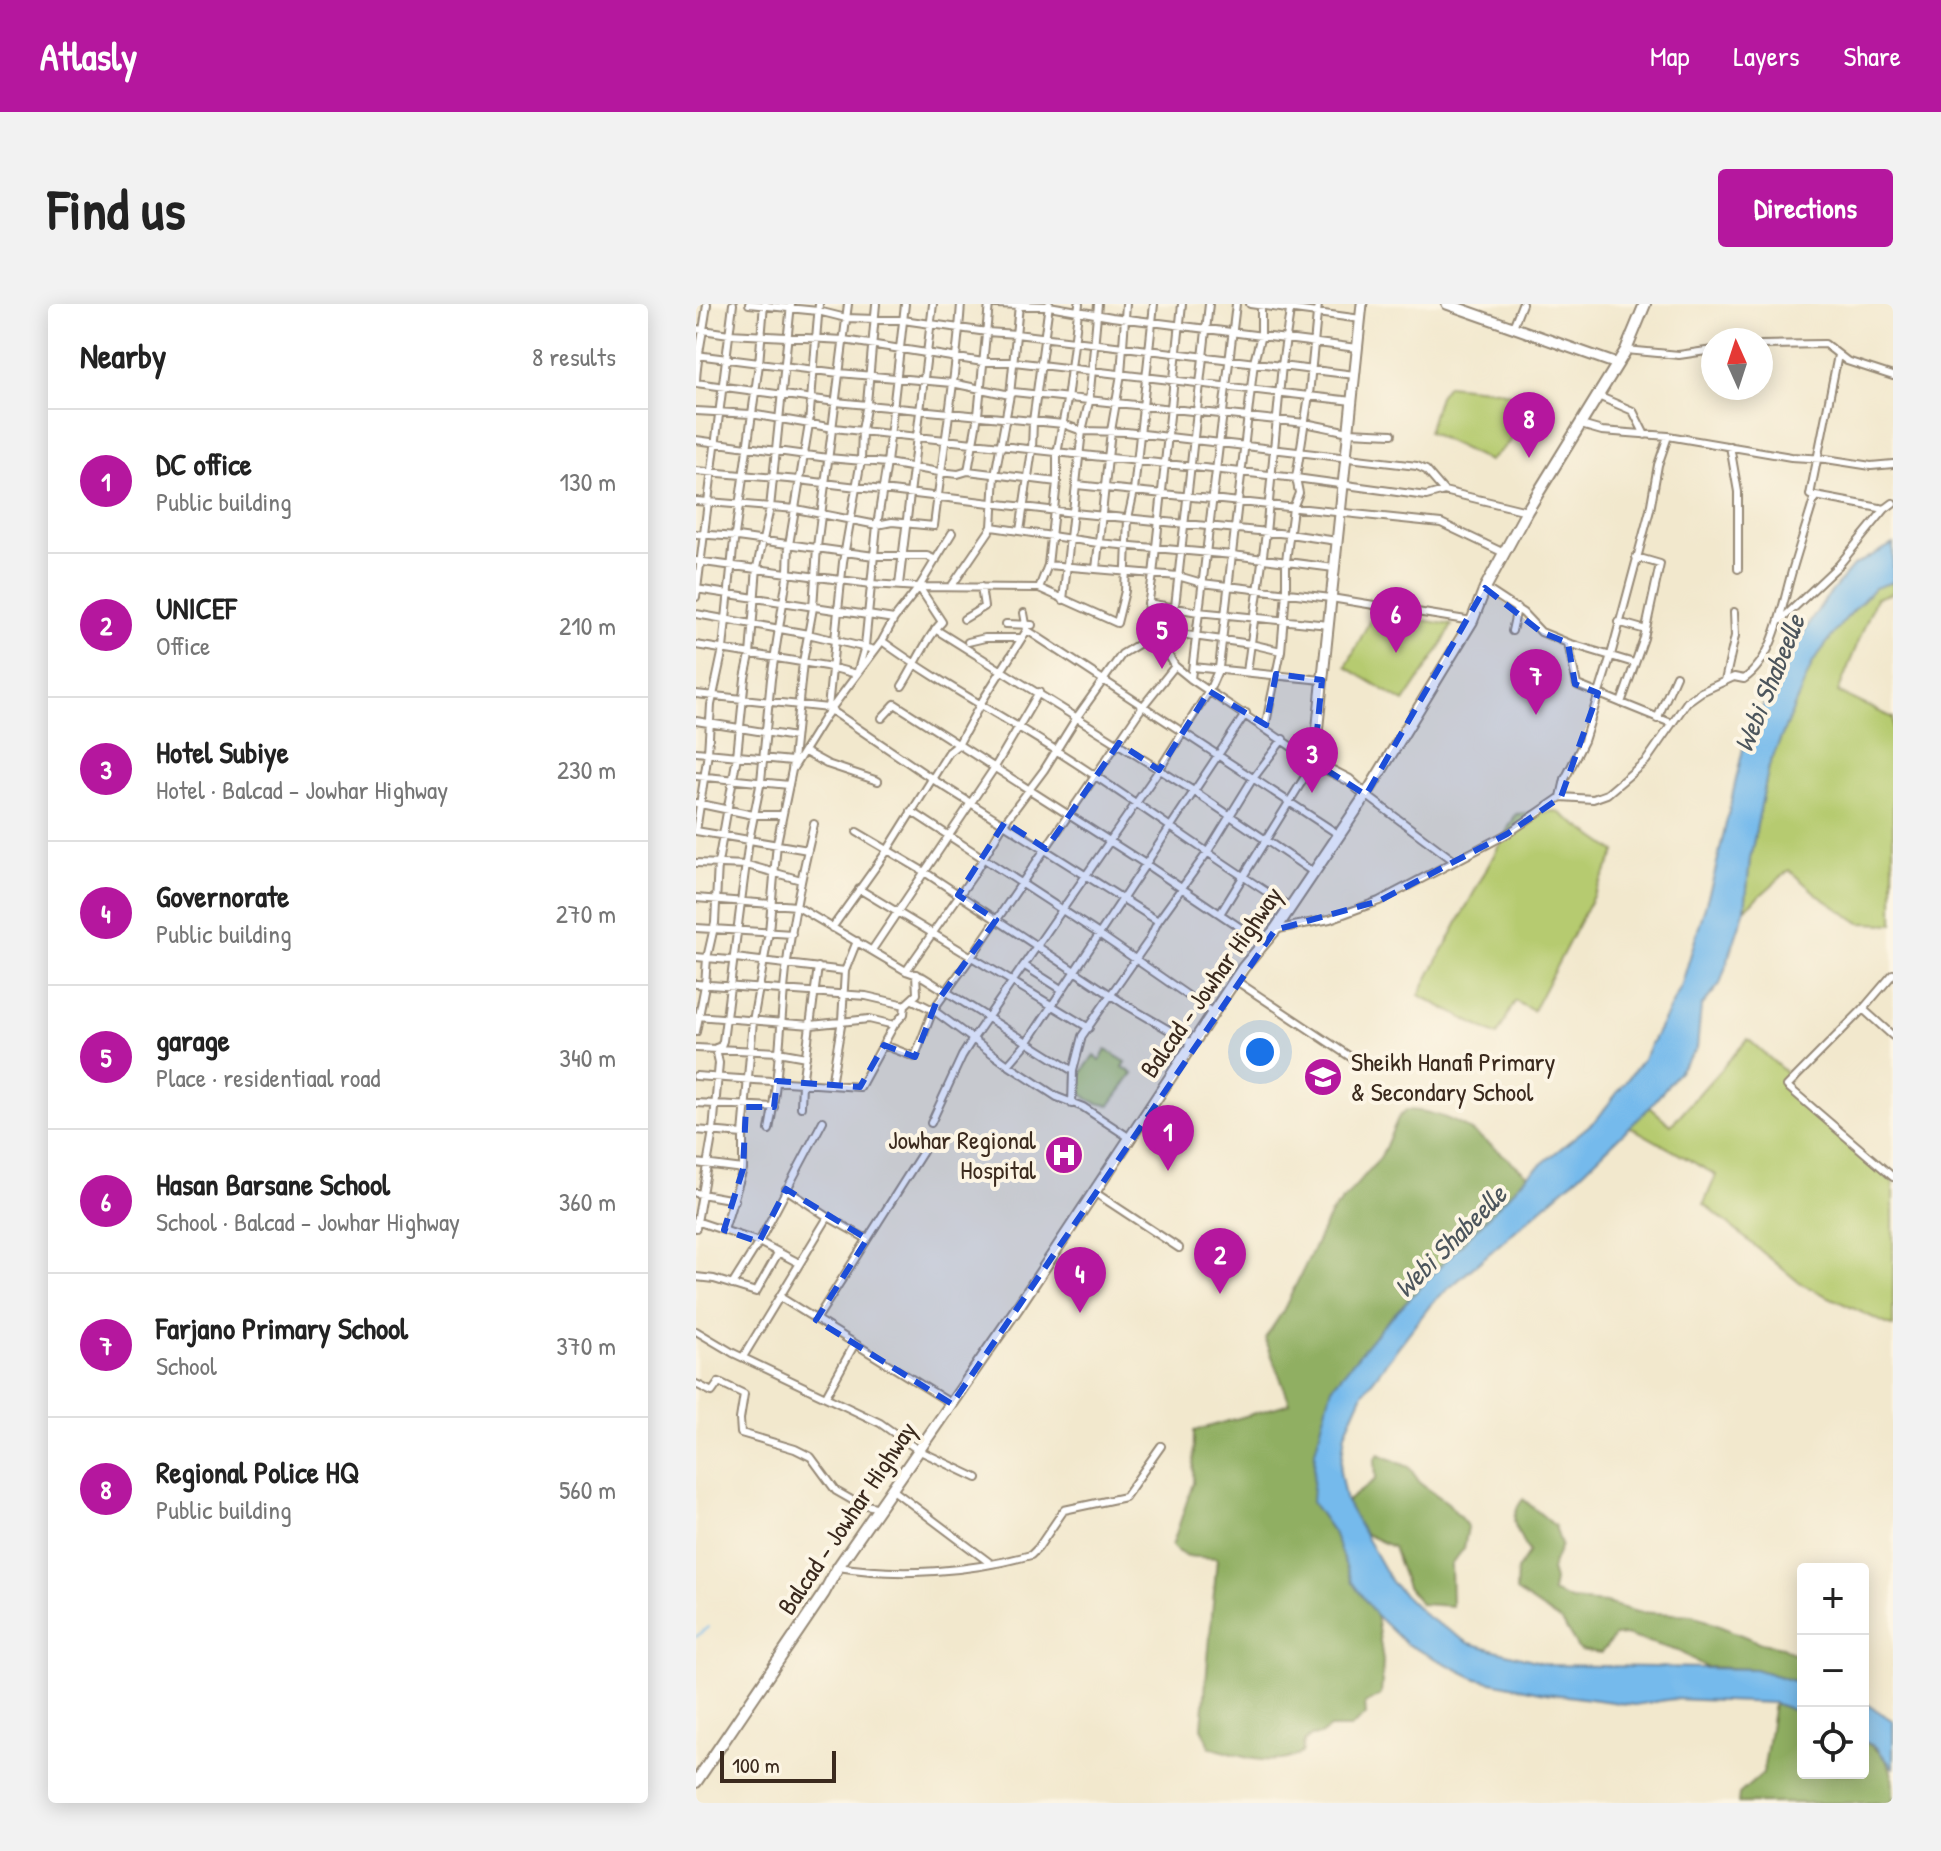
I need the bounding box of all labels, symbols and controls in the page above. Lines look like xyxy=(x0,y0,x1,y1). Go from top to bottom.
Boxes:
text: Atlasly xyxy=(40,30,137,82)
text: Map xyxy=(1650,37,1690,75)
text: Layers xyxy=(1734,37,1799,75)
text: Share xyxy=(1843,37,1901,75)
button: Directions xyxy=(1718,169,1893,247)
text: Find us xyxy=(48,171,186,246)
north arrow xyxy=(1701,328,1773,400)
text: Nearby xyxy=(80,333,166,379)
text: 8 results xyxy=(532,339,616,374)
pin: 8 xyxy=(1503,392,1555,458)
text: DC office xyxy=(156,444,252,484)
text: 1 xyxy=(101,464,111,499)
text: 130 m xyxy=(560,464,616,499)
text: Public building xyxy=(156,484,292,519)
pin: 6 xyxy=(1370,587,1422,653)
text: UNICEF xyxy=(156,588,236,628)
pin: 5 xyxy=(1136,603,1188,669)
water label: Webi Shabeelle xyxy=(1724,607,1815,757)
text: 2 xyxy=(100,608,112,643)
text: 210 m xyxy=(559,608,616,643)
text: Office xyxy=(156,628,210,663)
pin: 7 xyxy=(1510,649,1562,715)
pin: 3 xyxy=(1286,727,1338,793)
text: Hotel Subiye xyxy=(156,732,289,772)
text: 3 xyxy=(100,752,112,787)
text: 230 m xyxy=(557,752,616,787)
text: Hotel · Balcad - Jowhar Highway xyxy=(156,772,448,807)
text: Governorate xyxy=(156,876,289,916)
street label: Balcad - Jowhar Highway xyxy=(1131,879,1290,1084)
text: 4 xyxy=(101,896,111,931)
text: 270 m xyxy=(556,896,616,931)
text: Public building xyxy=(156,916,292,951)
text: garage xyxy=(156,1020,230,1060)
your location xyxy=(1240,1032,1280,1072)
text: 5 xyxy=(101,1040,112,1075)
text: 340 m xyxy=(559,1040,616,1075)
place label: Sheikh Hanafi Primary & Secondary School xyxy=(1351,1044,1556,1109)
school or university icon: Sheikh Hanafi Primary & Secondary School xyxy=(1302,1056,1344,1098)
text: Place · residentiaal road xyxy=(156,1060,381,1095)
pin: 1 xyxy=(1142,1105,1194,1171)
place label: Jowhar Regional Hospital xyxy=(888,1122,1036,1187)
hospital icon: Jowhar Regional Hospital xyxy=(1043,1134,1085,1176)
text: Hasan Barsane School xyxy=(156,1164,390,1204)
water label: Webi Shabeelle xyxy=(1385,1175,1516,1306)
text: 6 xyxy=(101,1184,111,1219)
text: 360 m xyxy=(559,1184,616,1219)
text: School · Balcad - Jowhar Highway xyxy=(156,1204,460,1239)
pin: 2 xyxy=(1194,1228,1246,1294)
pin: 4 xyxy=(1054,1247,1106,1313)
text: Farjano Primary School xyxy=(156,1308,408,1348)
text: 7 xyxy=(100,1328,112,1363)
text: 370 m xyxy=(556,1328,616,1363)
text: School xyxy=(156,1348,217,1383)
street label: Balcad - Jowhar Highway xyxy=(769,1414,924,1621)
text: Regional Police HQ xyxy=(156,1452,359,1492)
text: 8 xyxy=(100,1472,112,1507)
text: 560 m xyxy=(559,1472,616,1507)
text: Public building xyxy=(156,1492,292,1527)
map controls xyxy=(1797,1563,1869,1779)
button: + xyxy=(1797,1563,1869,1635)
button: − xyxy=(1797,1635,1869,1707)
button: locate xyxy=(1797,1707,1869,1779)
scale bar xyxy=(720,1747,836,1783)
text: 100 m xyxy=(732,1750,780,1780)

